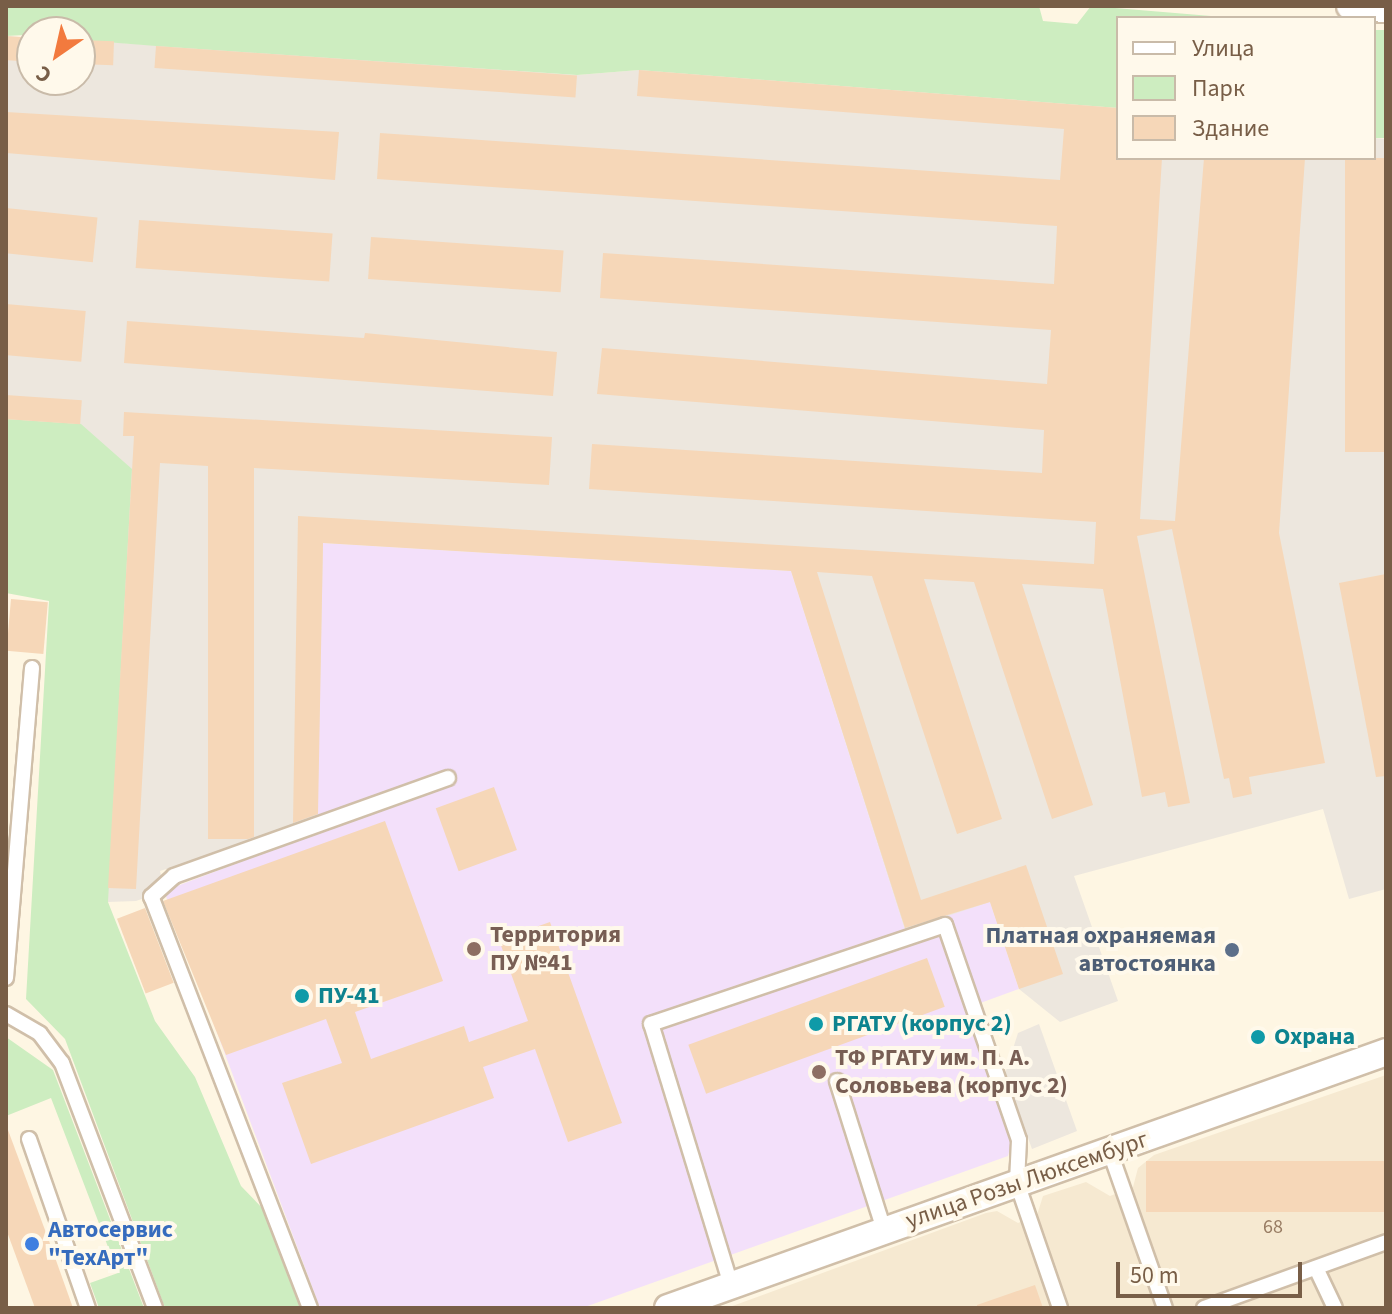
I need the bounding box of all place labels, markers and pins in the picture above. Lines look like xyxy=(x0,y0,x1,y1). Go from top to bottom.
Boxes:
place label: Территория ПУ №41 xyxy=(490,921,621,977)
place label: Платная охраняемая автостоянка xyxy=(986,922,1216,978)
marker: Территория ПУ №41 xyxy=(465,940,483,958)
marker: Платная охраняемая автостоянка xyxy=(1223,941,1241,959)
place label: ПУ-41 xyxy=(318,982,380,1010)
marker: ПУ-41 xyxy=(293,987,311,1005)
place label: РГАТУ (корпус 2) xyxy=(832,1010,1012,1038)
marker: РГАТУ (корпус 2) xyxy=(807,1015,825,1033)
place label: Охрана xyxy=(1274,1023,1355,1051)
marker: Охрана xyxy=(1249,1028,1267,1046)
place label: ТФ РГАТУ им. П. А. Соловьева (корпус 2) xyxy=(835,1044,1068,1100)
marker: ТФ РГАТУ им. П. А. Соловьева (корпус 2) xyxy=(810,1063,828,1081)
place label: Автосервис "ТехАрт" xyxy=(48,1216,173,1272)
marker: Автосервис "ТехАрт" xyxy=(23,1235,41,1253)

